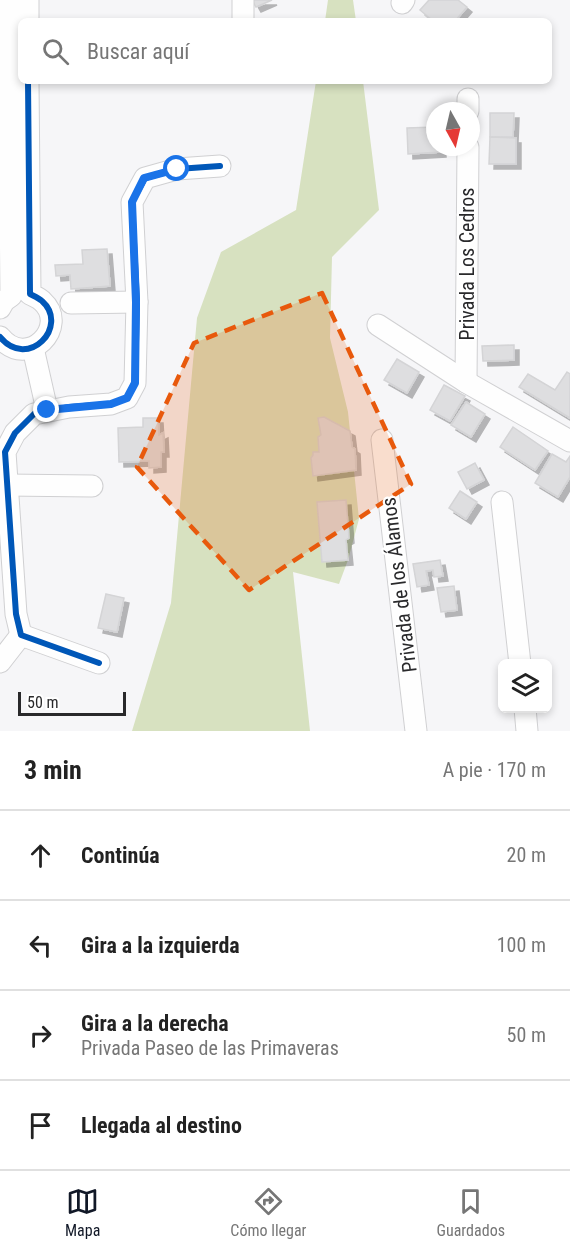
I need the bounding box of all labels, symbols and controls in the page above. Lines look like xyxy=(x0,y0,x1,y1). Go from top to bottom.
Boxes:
search box xyxy=(18,18,552,84)
icon: search xyxy=(39,35,72,68)
text: Buscar aquí xyxy=(87,39,190,64)
north arrow xyxy=(426,102,480,156)
route start xyxy=(163,155,189,181)
street label: Privada Los Cedros xyxy=(455,188,479,340)
route end xyxy=(33,396,59,422)
street label: Privada de los Álamos xyxy=(376,496,422,674)
map controls xyxy=(498,659,552,713)
button: layers xyxy=(498,659,552,713)
scale bar xyxy=(18,689,126,716)
text: 50 m xyxy=(27,693,59,712)
text: 3 min xyxy=(24,755,82,785)
text: A pie · 170 m xyxy=(443,758,546,782)
icon: ahead xyxy=(24,839,57,872)
text: Continúa xyxy=(81,843,160,868)
text: 20 m xyxy=(507,843,546,867)
icon: left xyxy=(24,929,57,962)
text: Gira a la izquierda xyxy=(81,933,240,958)
text: 100 m xyxy=(497,933,546,957)
text: Gira a la derecha xyxy=(81,1011,229,1036)
icon: right xyxy=(24,1019,57,1052)
text: 50 m xyxy=(507,1023,546,1047)
text: Privada Paseo de las Primaveras xyxy=(81,1036,339,1060)
icon: arrive xyxy=(24,1109,57,1142)
text: Llegada al destino xyxy=(81,1113,242,1138)
tab: Mapa xyxy=(65,1185,100,1240)
tab: Cómo llegar xyxy=(230,1185,306,1240)
tab: Guardados xyxy=(437,1185,505,1240)

